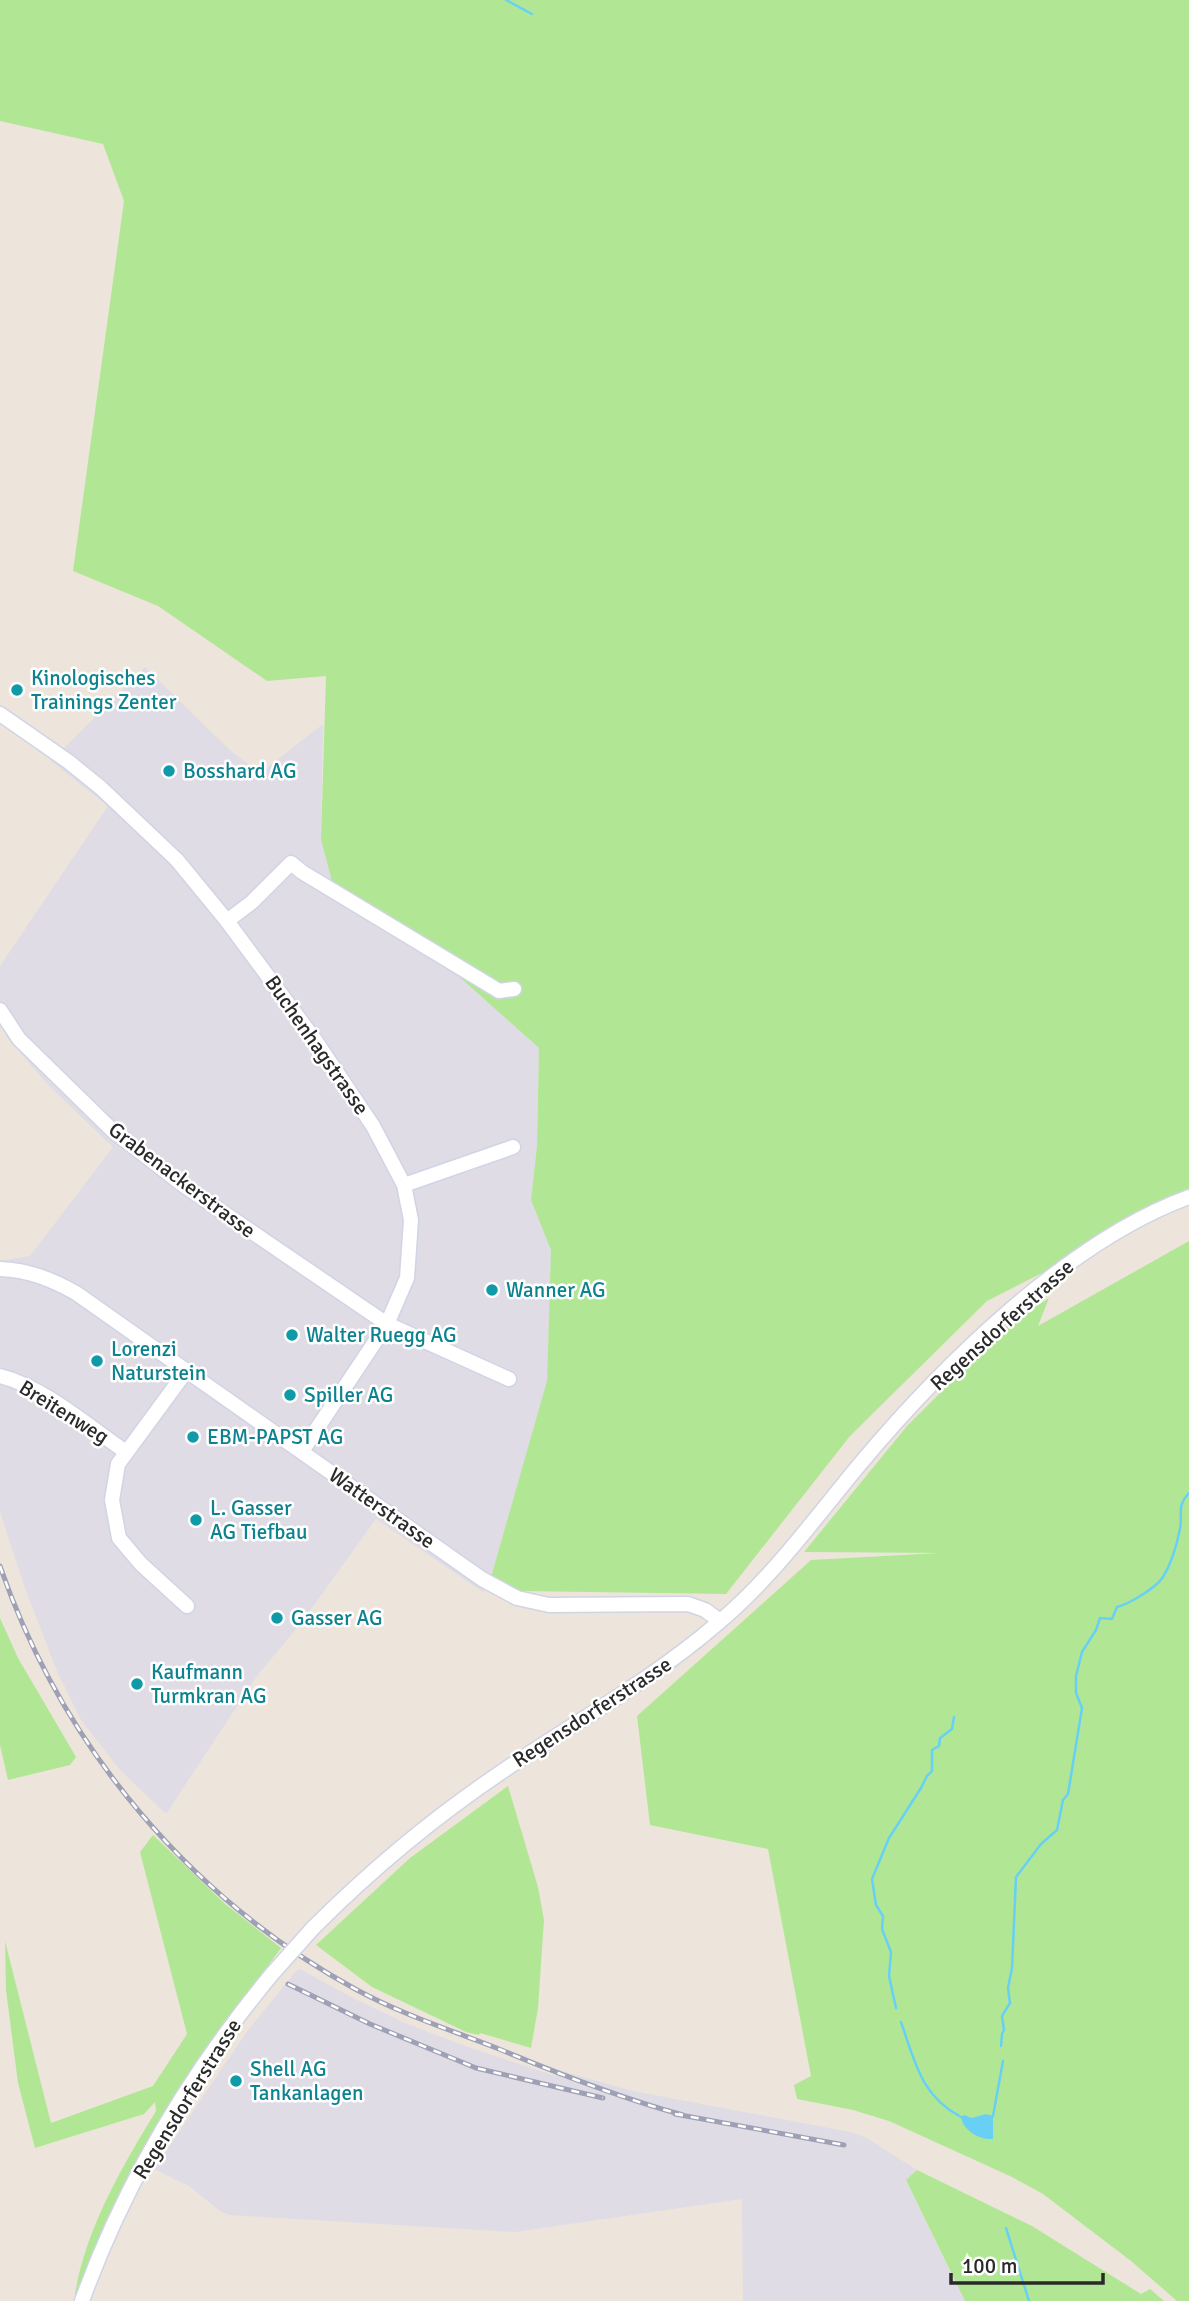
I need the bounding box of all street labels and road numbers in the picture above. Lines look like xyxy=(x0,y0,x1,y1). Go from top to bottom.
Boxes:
street label: Buchenhagstrasse xyxy=(259,970,375,1120)
street label: Grabenackerstrasse xyxy=(103,1116,261,1244)
street label: Regensdorferstrasse xyxy=(925,1254,1079,1396)
street label: Breitenweg xyxy=(14,1374,114,1450)
street label: Watterstrasse xyxy=(324,1462,440,1554)
street label: Regensdorferstrasse xyxy=(508,1651,676,1773)
street label: Regensdorferstrasse xyxy=(127,2014,247,2184)

